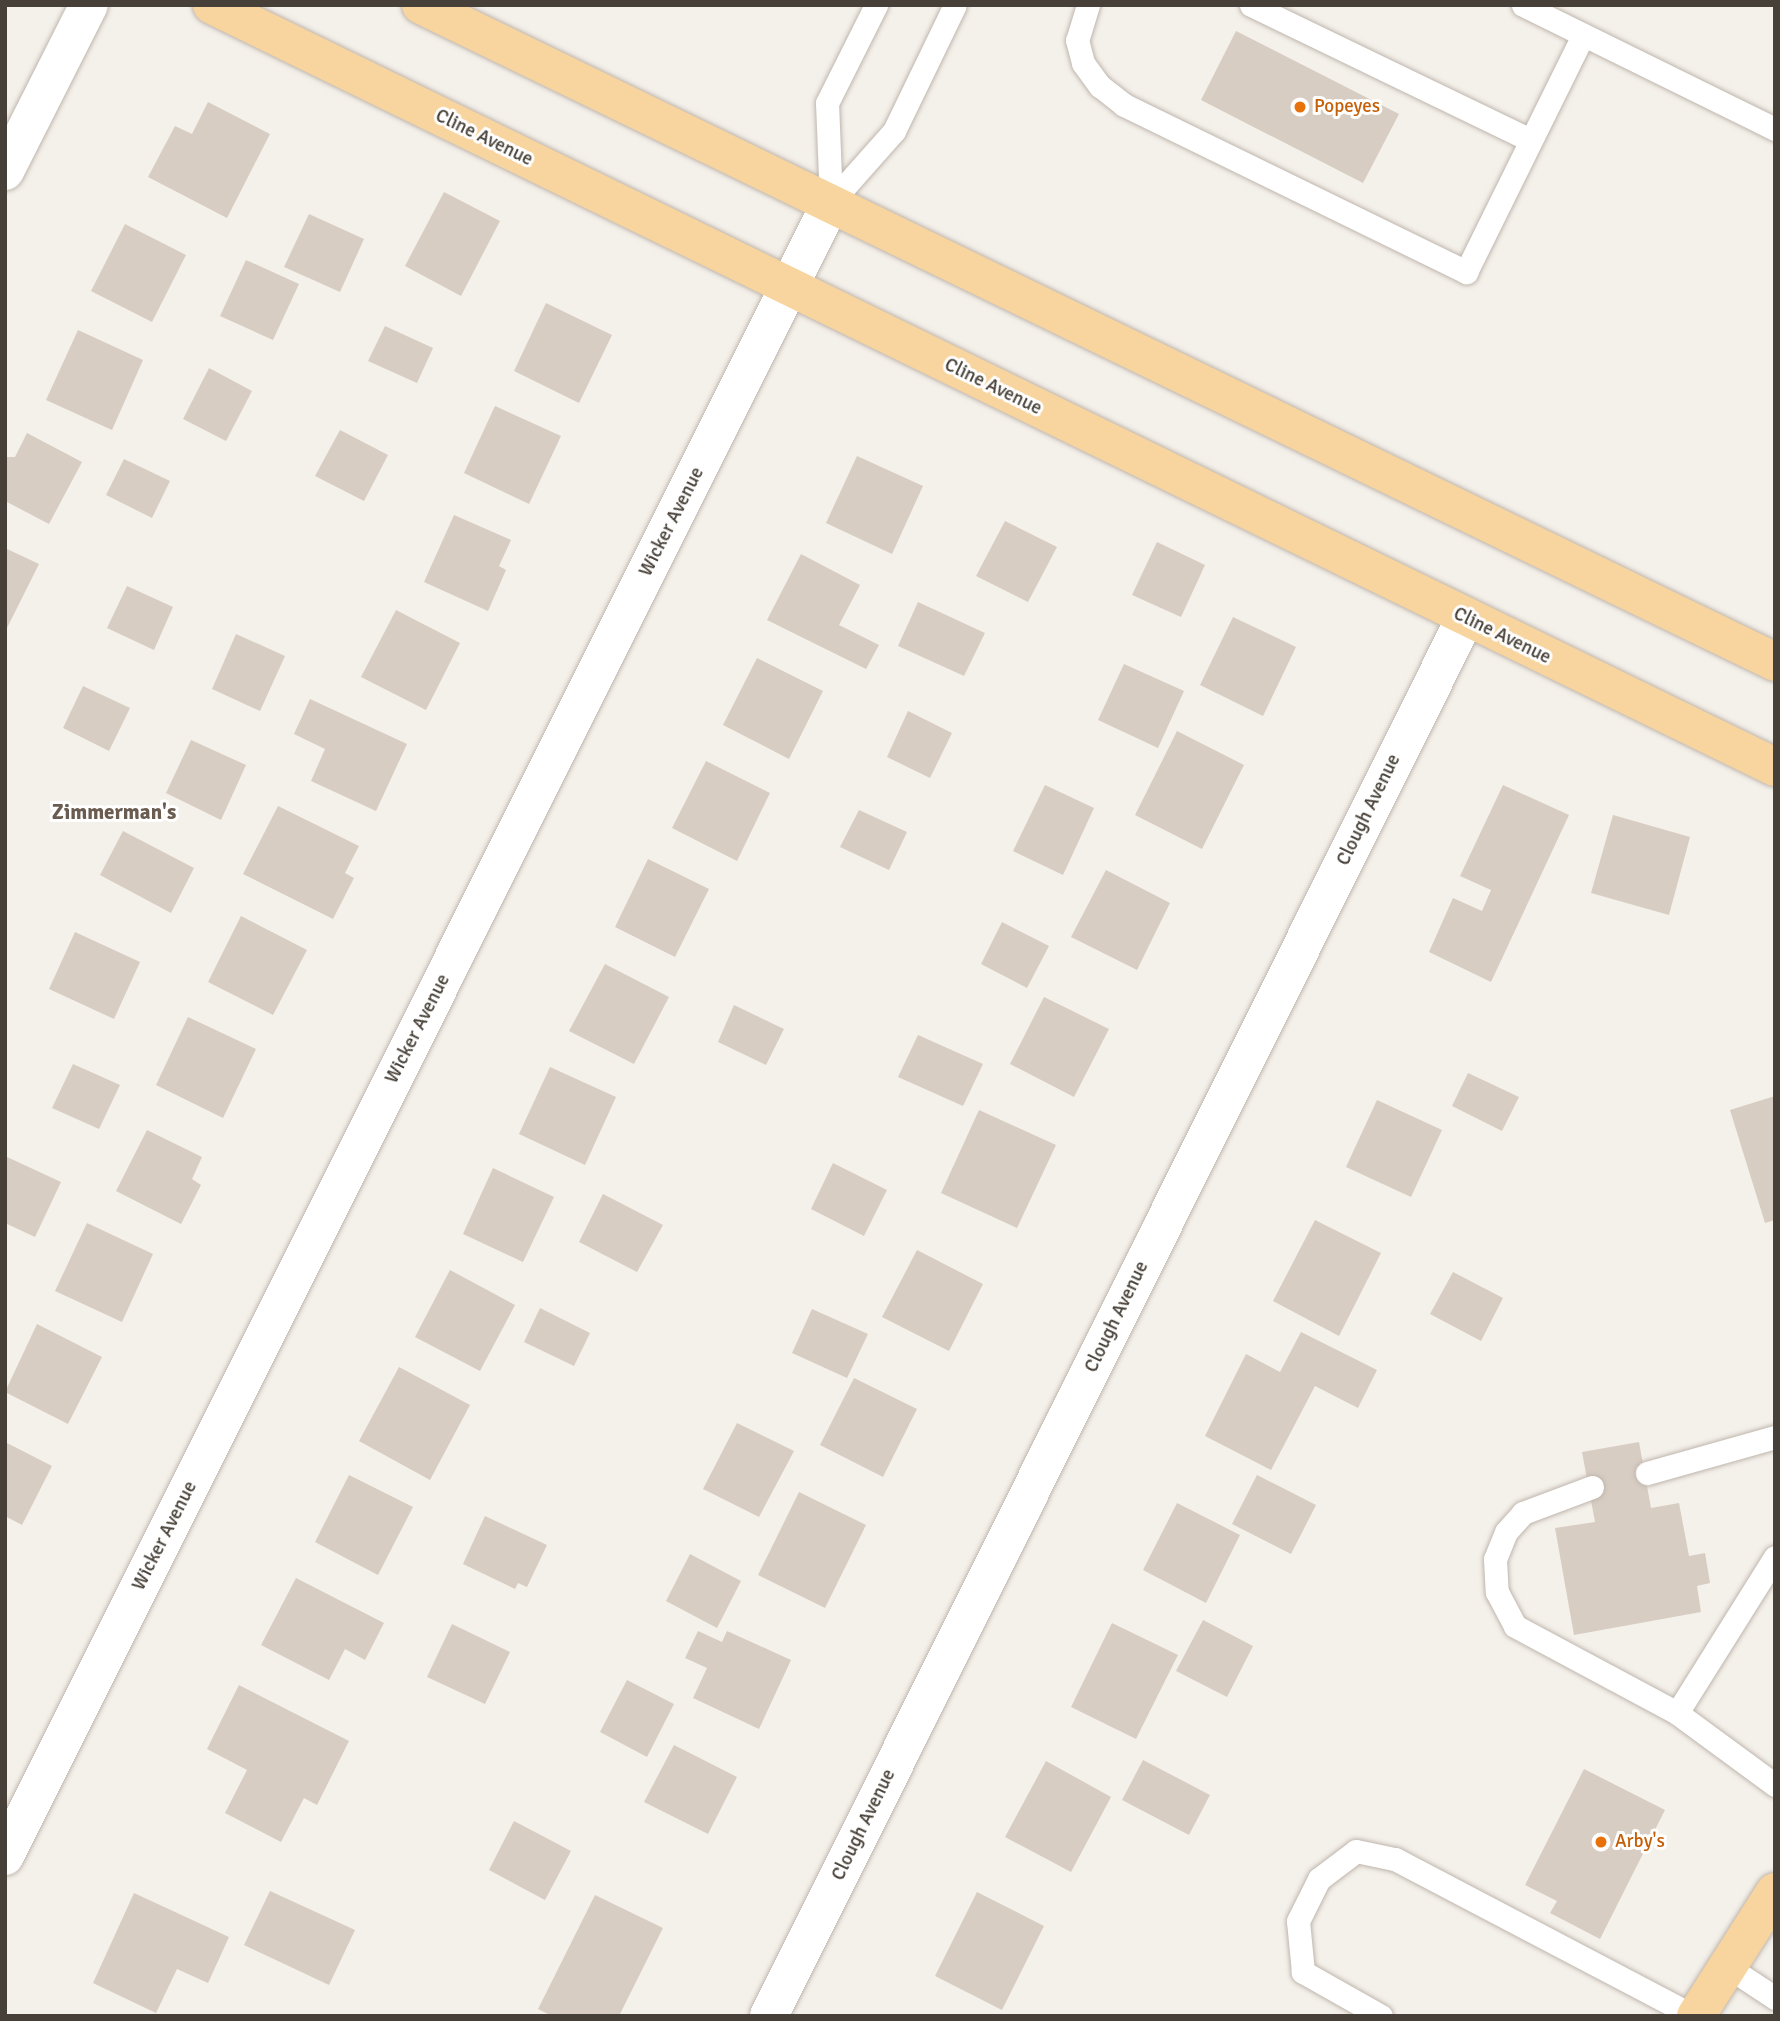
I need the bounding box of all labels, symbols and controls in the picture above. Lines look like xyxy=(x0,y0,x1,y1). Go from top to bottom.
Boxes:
place label: Popeyes xyxy=(1314,96,1380,118)
marker: Popeyes xyxy=(1292,99,1308,115)
street label: Cline Avenue xyxy=(432,105,536,171)
street label: Cline Avenue xyxy=(941,354,1045,420)
street label: Wicker Avenue xyxy=(635,464,709,580)
street label: Cline Avenue xyxy=(1450,603,1554,669)
street label: Clough Avenue xyxy=(1332,751,1406,869)
district label: Zimmerman's xyxy=(52,799,176,825)
street label: Wicker Avenue xyxy=(381,971,455,1087)
street label: Clough Avenue xyxy=(1080,1258,1154,1376)
street label: Wicker Avenue xyxy=(128,1478,202,1594)
street label: Clough Avenue xyxy=(827,1766,901,1884)
place label: Arby's xyxy=(1615,1831,1665,1853)
marker: Arby's xyxy=(1593,1834,1609,1850)

